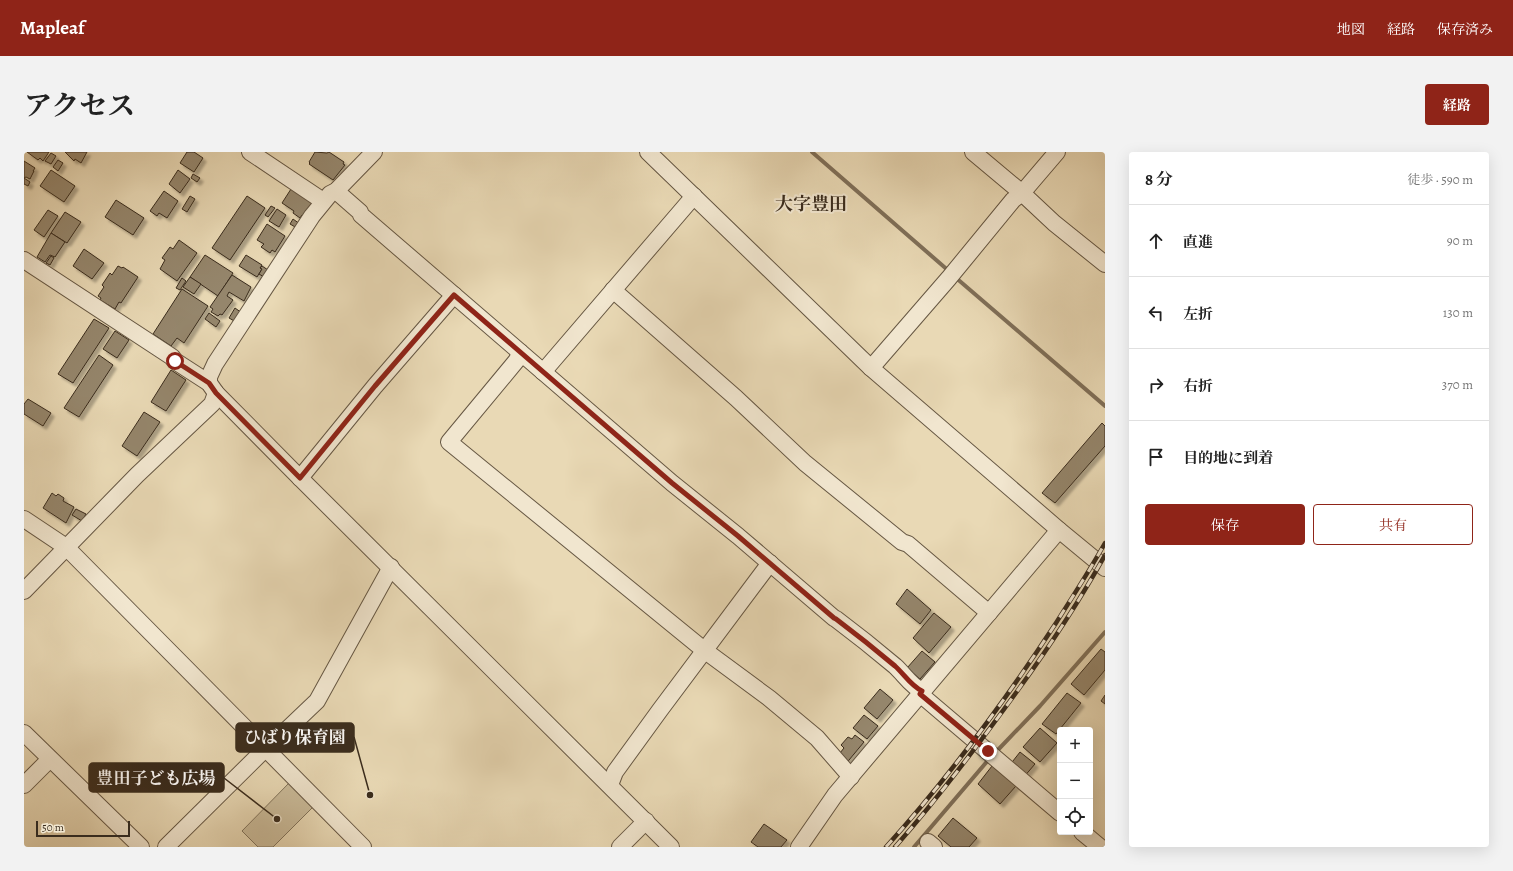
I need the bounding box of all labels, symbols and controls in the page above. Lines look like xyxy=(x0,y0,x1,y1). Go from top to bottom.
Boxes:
text: Mapleaf xyxy=(20,15,85,41)
text: 地図 xyxy=(1337,20,1365,39)
text: 経路 xyxy=(1387,20,1415,39)
text: 保存済み xyxy=(1437,20,1493,39)
button: 経路 xyxy=(1425,84,1489,125)
text: アクセス xyxy=(24,87,135,125)
text: 8 分 xyxy=(1145,168,1173,191)
text: 徒歩 · 590 m xyxy=(1407,171,1473,188)
district label: 大字豊田 xyxy=(775,192,847,216)
icon: ahead xyxy=(1145,230,1167,252)
text: 直進 xyxy=(1183,232,1213,252)
text: 90 m xyxy=(1447,232,1473,249)
icon: left xyxy=(1145,302,1167,324)
text: 左折 xyxy=(1183,304,1213,324)
text: 130 m xyxy=(1443,304,1473,321)
route start xyxy=(166,352,184,370)
icon: right xyxy=(1145,374,1167,396)
text: 右折 xyxy=(1183,376,1213,396)
text: 370 m xyxy=(1442,376,1473,393)
icon: arrive xyxy=(1145,446,1167,468)
text: 目的地に到着 xyxy=(1183,448,1273,468)
button: 保存 xyxy=(1145,504,1305,545)
button: 共有 xyxy=(1313,504,1473,545)
callout: ひばり保育園 xyxy=(236,723,354,752)
text: ひばり保育園 xyxy=(244,726,346,749)
map controls xyxy=(1057,727,1093,835)
button: + xyxy=(1057,727,1093,763)
route end xyxy=(979,742,997,760)
callout: 豊田子ども広場 xyxy=(89,763,224,792)
button: − xyxy=(1057,763,1093,799)
text: 豊田子ども広場 xyxy=(97,767,216,790)
button: locate xyxy=(1057,799,1093,835)
scale bar xyxy=(36,819,130,838)
text: 50 m xyxy=(42,820,64,835)

